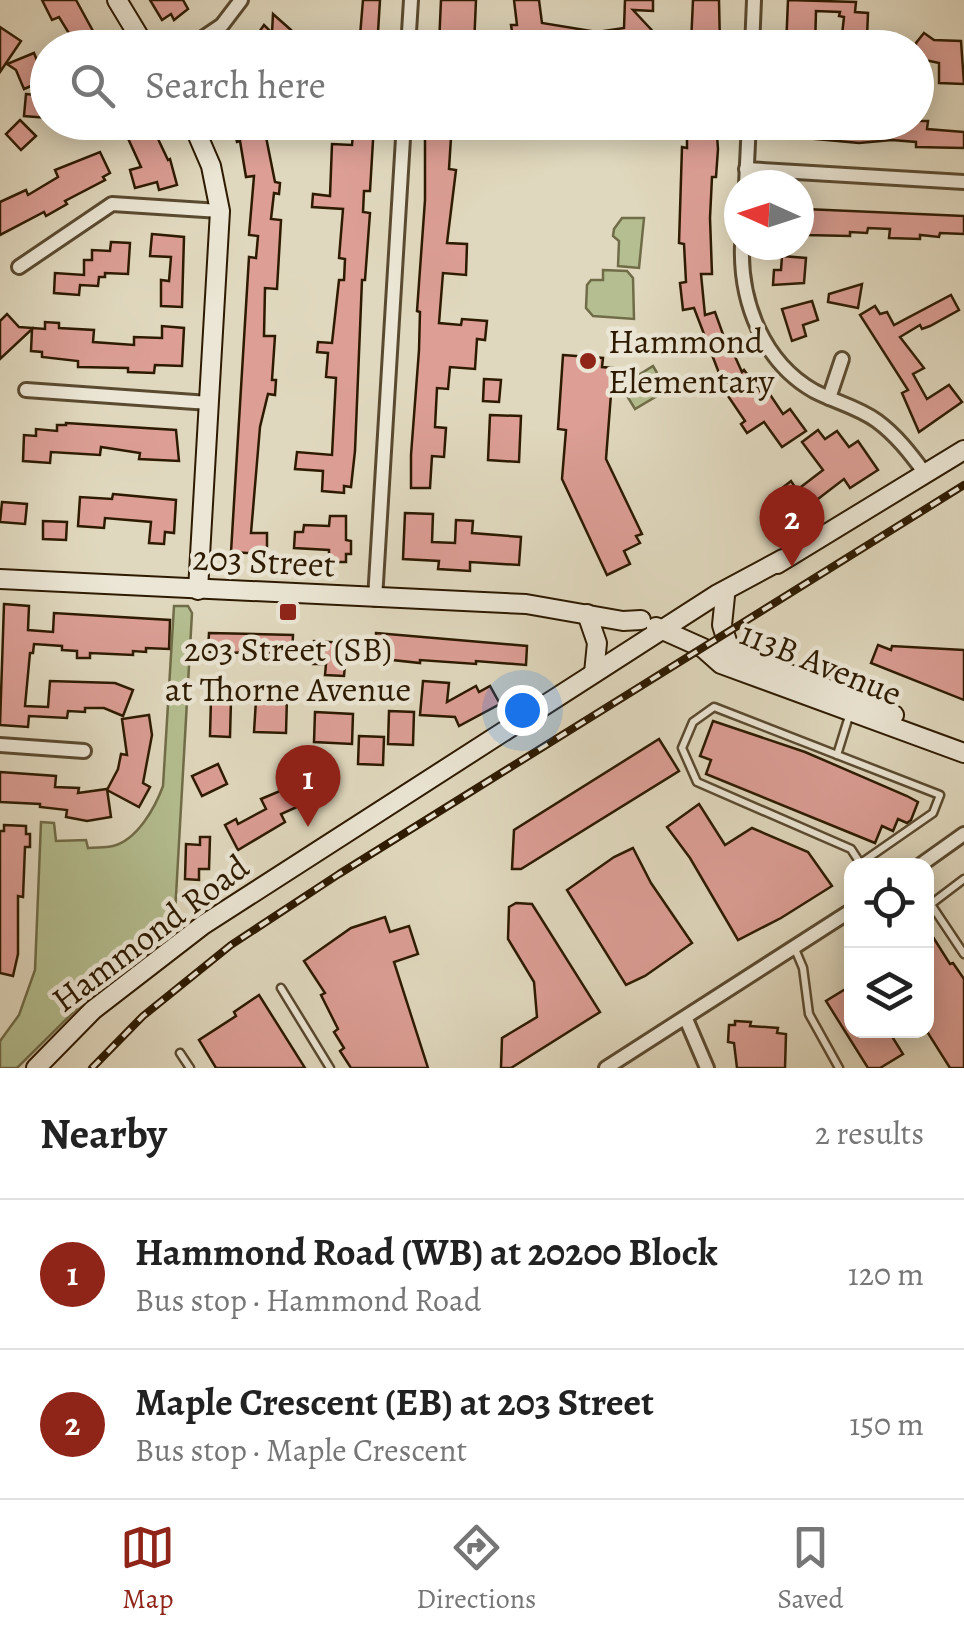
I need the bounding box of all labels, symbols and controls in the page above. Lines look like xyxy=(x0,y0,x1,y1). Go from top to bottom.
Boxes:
search box xyxy=(30,30,934,140)
icon: search xyxy=(65,58,120,113)
text: Search here xyxy=(145,59,326,111)
north arrow xyxy=(724,170,814,260)
place label: Hammond Elementary xyxy=(608,317,775,405)
marker: Hammond Elementary xyxy=(577,350,599,372)
pin: 2 xyxy=(760,484,824,567)
street label: 203 Street xyxy=(191,533,337,589)
marker: 203 Street (SB) at Thorne Avenue xyxy=(277,601,299,623)
street label: 113B Avenue xyxy=(733,609,909,717)
place label: 203 Street (SB) at Thorne Avenue xyxy=(165,625,411,713)
your location xyxy=(497,685,548,736)
pin: 1 xyxy=(276,744,340,827)
street label: Hammond Road xyxy=(42,843,259,1023)
map controls xyxy=(844,858,934,1038)
button: locate xyxy=(844,858,934,948)
button: layers xyxy=(844,948,934,1038)
text: Nearby xyxy=(40,1105,167,1162)
text: 2 results xyxy=(815,1111,924,1155)
text: Hammond Road (WB) at 20200 Block xyxy=(135,1226,718,1278)
text: 1 xyxy=(67,1252,78,1296)
text: 120 m xyxy=(848,1252,924,1296)
text: Bus stop · Hammond Road xyxy=(135,1278,481,1322)
text: Maple Crescent (EB) at 203 Street xyxy=(135,1376,654,1428)
text: 2 xyxy=(65,1402,80,1446)
text: 150 m xyxy=(849,1402,924,1446)
text: Bus stop · Maple Crescent xyxy=(135,1428,467,1472)
tab: Map xyxy=(120,1520,175,1618)
tab: Directions xyxy=(416,1520,536,1618)
tab: Saved xyxy=(777,1520,844,1618)

